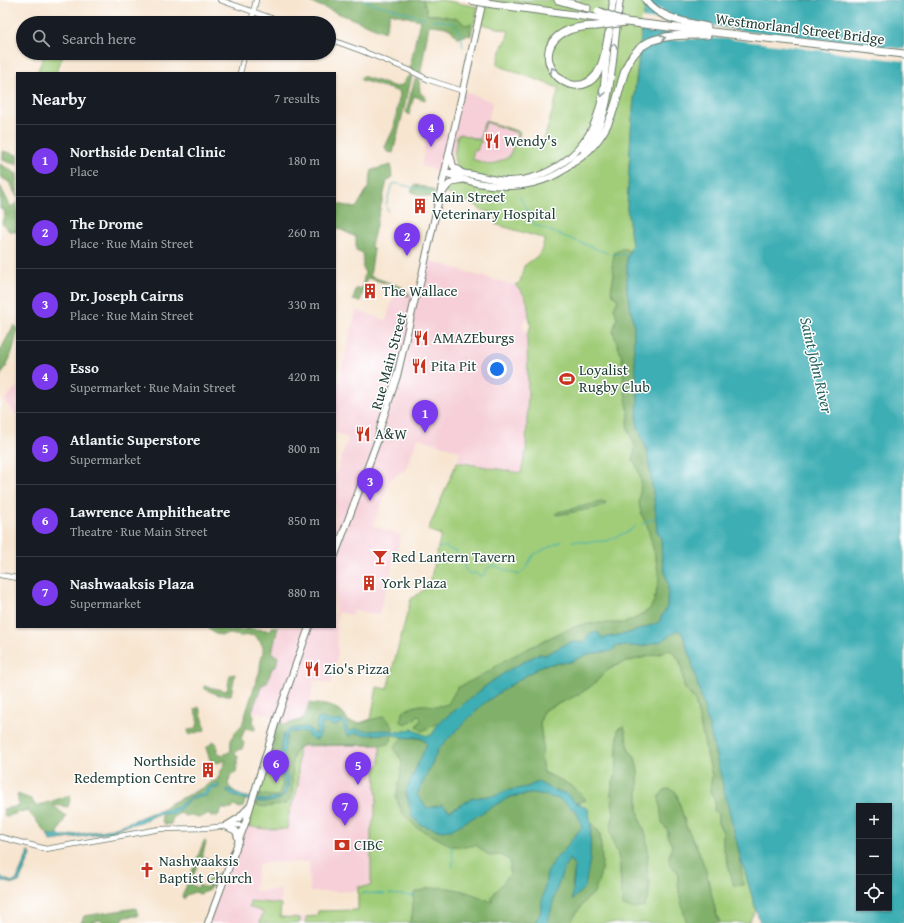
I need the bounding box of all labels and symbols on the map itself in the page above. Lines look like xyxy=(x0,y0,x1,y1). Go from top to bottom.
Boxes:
street label: Westmorland Street Bridge xyxy=(714,8,886,49)
one-way arrow xyxy=(659,34,666,43)
one-way arrow xyxy=(610,42,619,49)
one-way arrow xyxy=(550,67,557,74)
one-way arrow xyxy=(598,91,607,97)
pin: 4 xyxy=(418,114,444,147)
place label: Wendy's xyxy=(504,130,557,151)
restaurant icon: Wendy's xyxy=(483,132,501,150)
place label: Main Street Veterinary Hospital xyxy=(432,186,556,224)
building icon: Main Street Veterinary Hospital xyxy=(411,197,429,215)
pin: 2 xyxy=(394,223,420,256)
place label: The Wallace xyxy=(382,280,458,301)
building icon: The Wallace xyxy=(361,282,379,300)
street label: Rue Main Street xyxy=(365,309,412,412)
water label: Saint John River xyxy=(794,314,840,417)
place label: AMAZEburgs xyxy=(433,327,515,348)
restaurant icon: AMAZEburgs xyxy=(412,329,430,347)
place label: Pita Pit xyxy=(431,355,477,376)
restaurant icon: Pita Pit xyxy=(410,357,428,375)
your location xyxy=(487,359,507,379)
place label: Loyalist Rugby Club xyxy=(579,359,650,397)
sports icon: Loyalist Rugby Club xyxy=(558,370,576,388)
pin: 1 xyxy=(412,400,438,433)
place label: A&W xyxy=(375,423,407,444)
restaurant icon: A&W xyxy=(354,425,372,443)
pin: 3 xyxy=(357,468,383,501)
place label: Red Lantern Tavern xyxy=(392,546,516,567)
bar icon: Red Lantern Tavern xyxy=(371,548,389,566)
place label: York Plaza xyxy=(381,572,447,593)
building icon: York Plaza xyxy=(360,574,378,592)
place label: Zio's Pizza xyxy=(324,658,389,679)
restaurant icon: Zio's Pizza xyxy=(303,660,321,678)
place label: Northside Redemption Centre xyxy=(74,750,196,788)
pin: 6 xyxy=(263,750,289,783)
pin: 5 xyxy=(345,752,371,785)
building icon: Northside Redemption Centre xyxy=(199,761,217,779)
pin: 7 xyxy=(332,793,358,826)
place label: CIBC xyxy=(354,834,383,855)
bank icon: CIBC xyxy=(333,836,351,854)
place label: Nashwaaksis Baptist Church xyxy=(159,850,253,888)
church icon: Nashwaaksis Baptist Church xyxy=(138,861,156,879)

